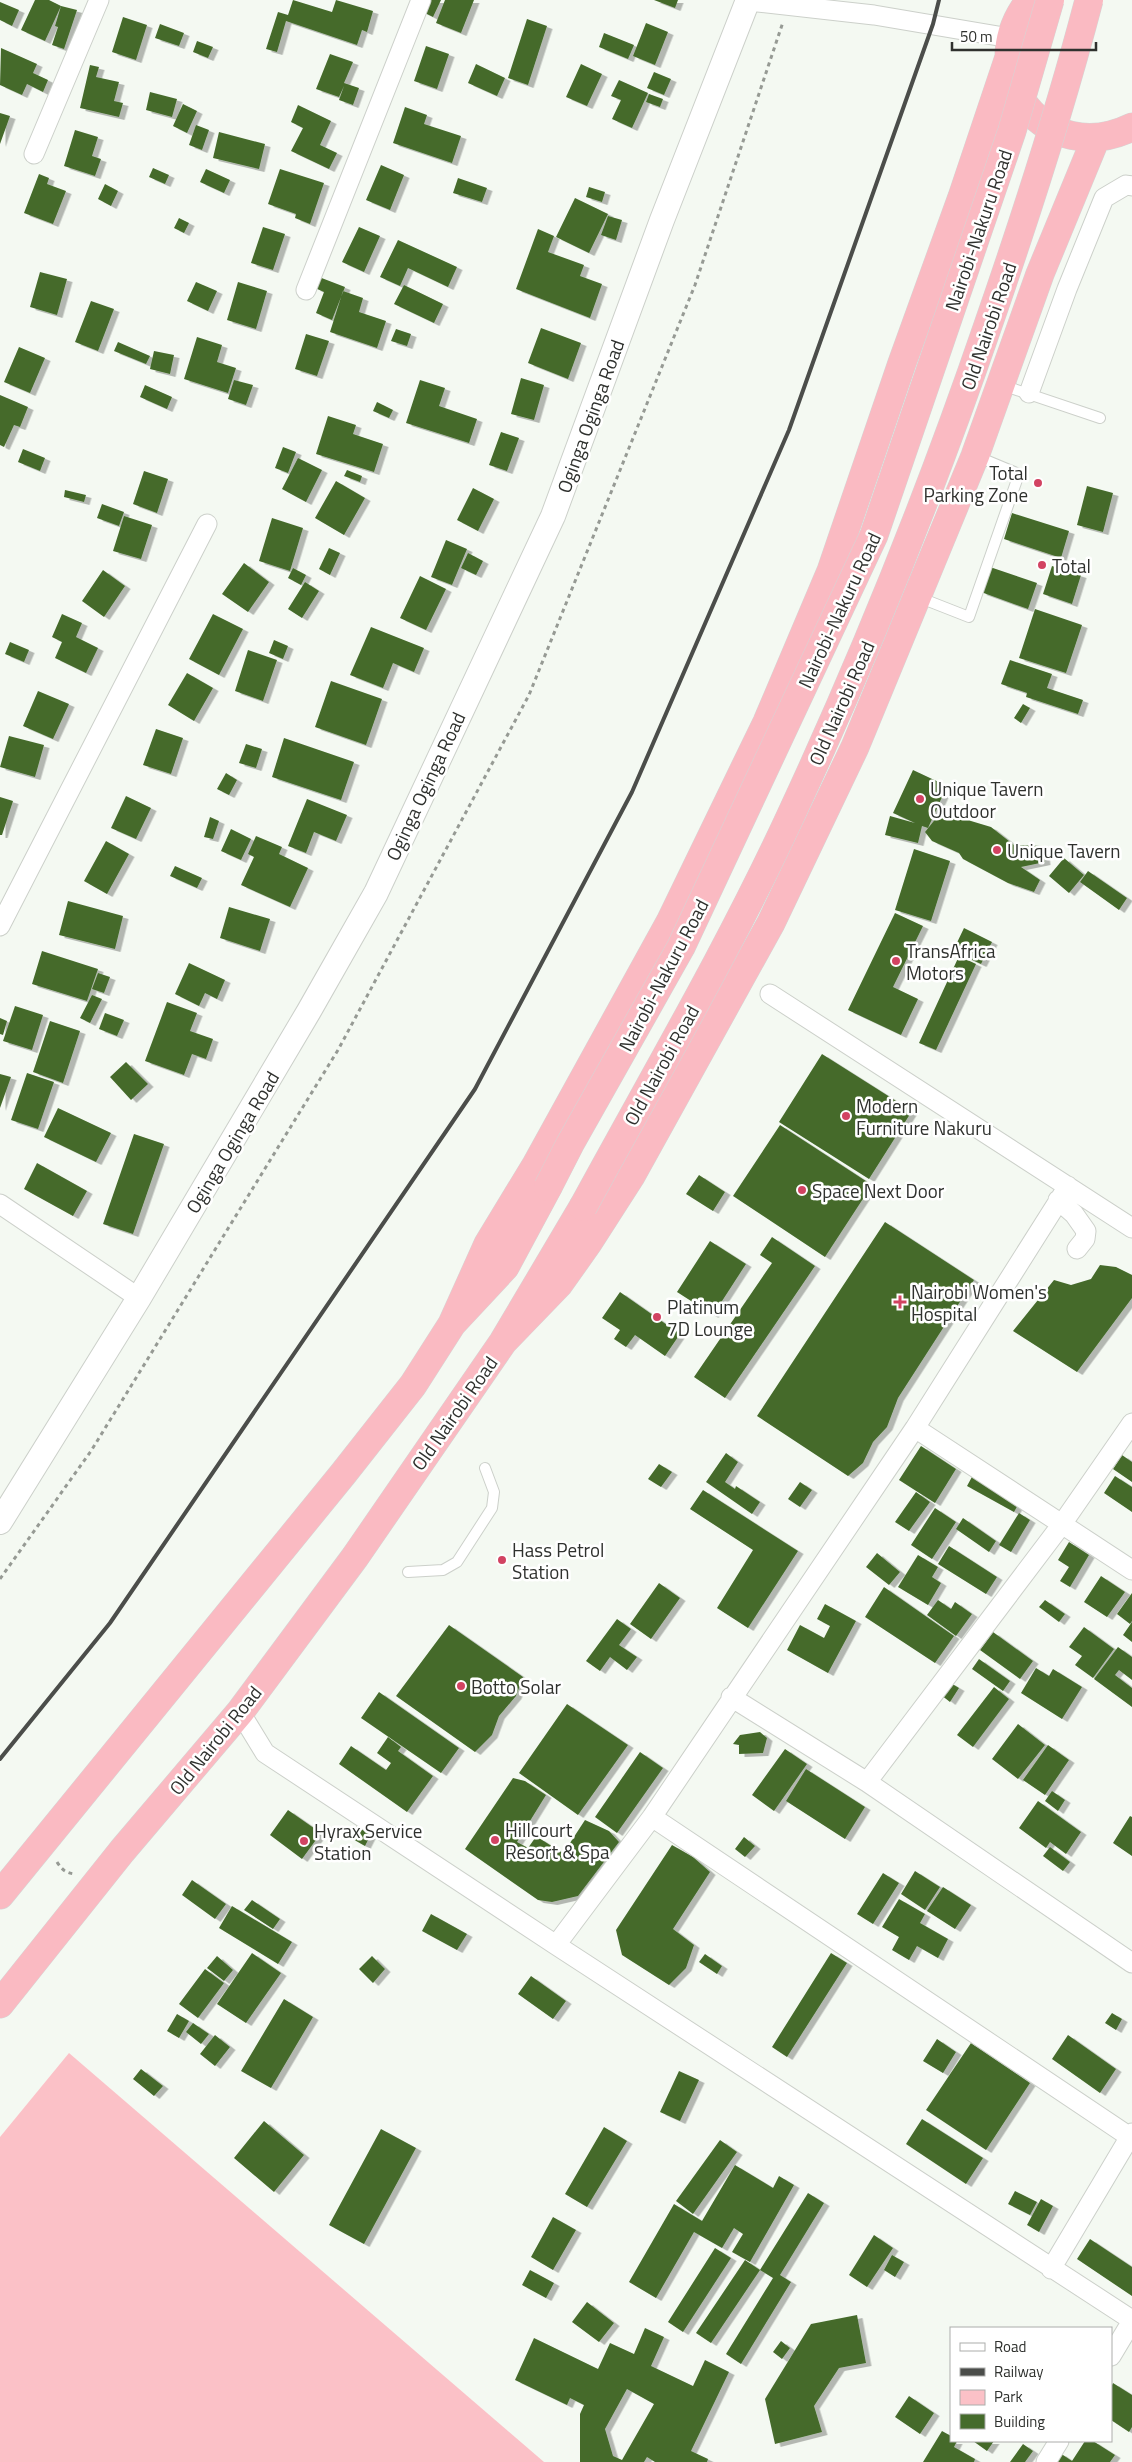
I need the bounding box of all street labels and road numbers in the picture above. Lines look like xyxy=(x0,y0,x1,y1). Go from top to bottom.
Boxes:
street label: Nairobi-Nakuru Road xyxy=(937,145,1019,315)
street label: Old Nairobi Road xyxy=(953,258,1023,394)
street label: Oginga Oginga Road xyxy=(549,335,631,497)
street label: Nairobi-Nakuru Road xyxy=(790,527,888,693)
street label: Old Nairobi Road xyxy=(801,636,881,770)
street label: Oginga Oginga Road xyxy=(378,707,472,865)
street label: Nairobi-Nakuru Road xyxy=(611,894,715,1056)
street label: Old Nairobi Road xyxy=(616,1000,706,1130)
street label: Oginga Oginga Road xyxy=(178,1065,286,1219)
street label: Old Nairobi Road xyxy=(404,1350,504,1476)
street label: Old Nairobi Road xyxy=(162,1679,268,1801)

